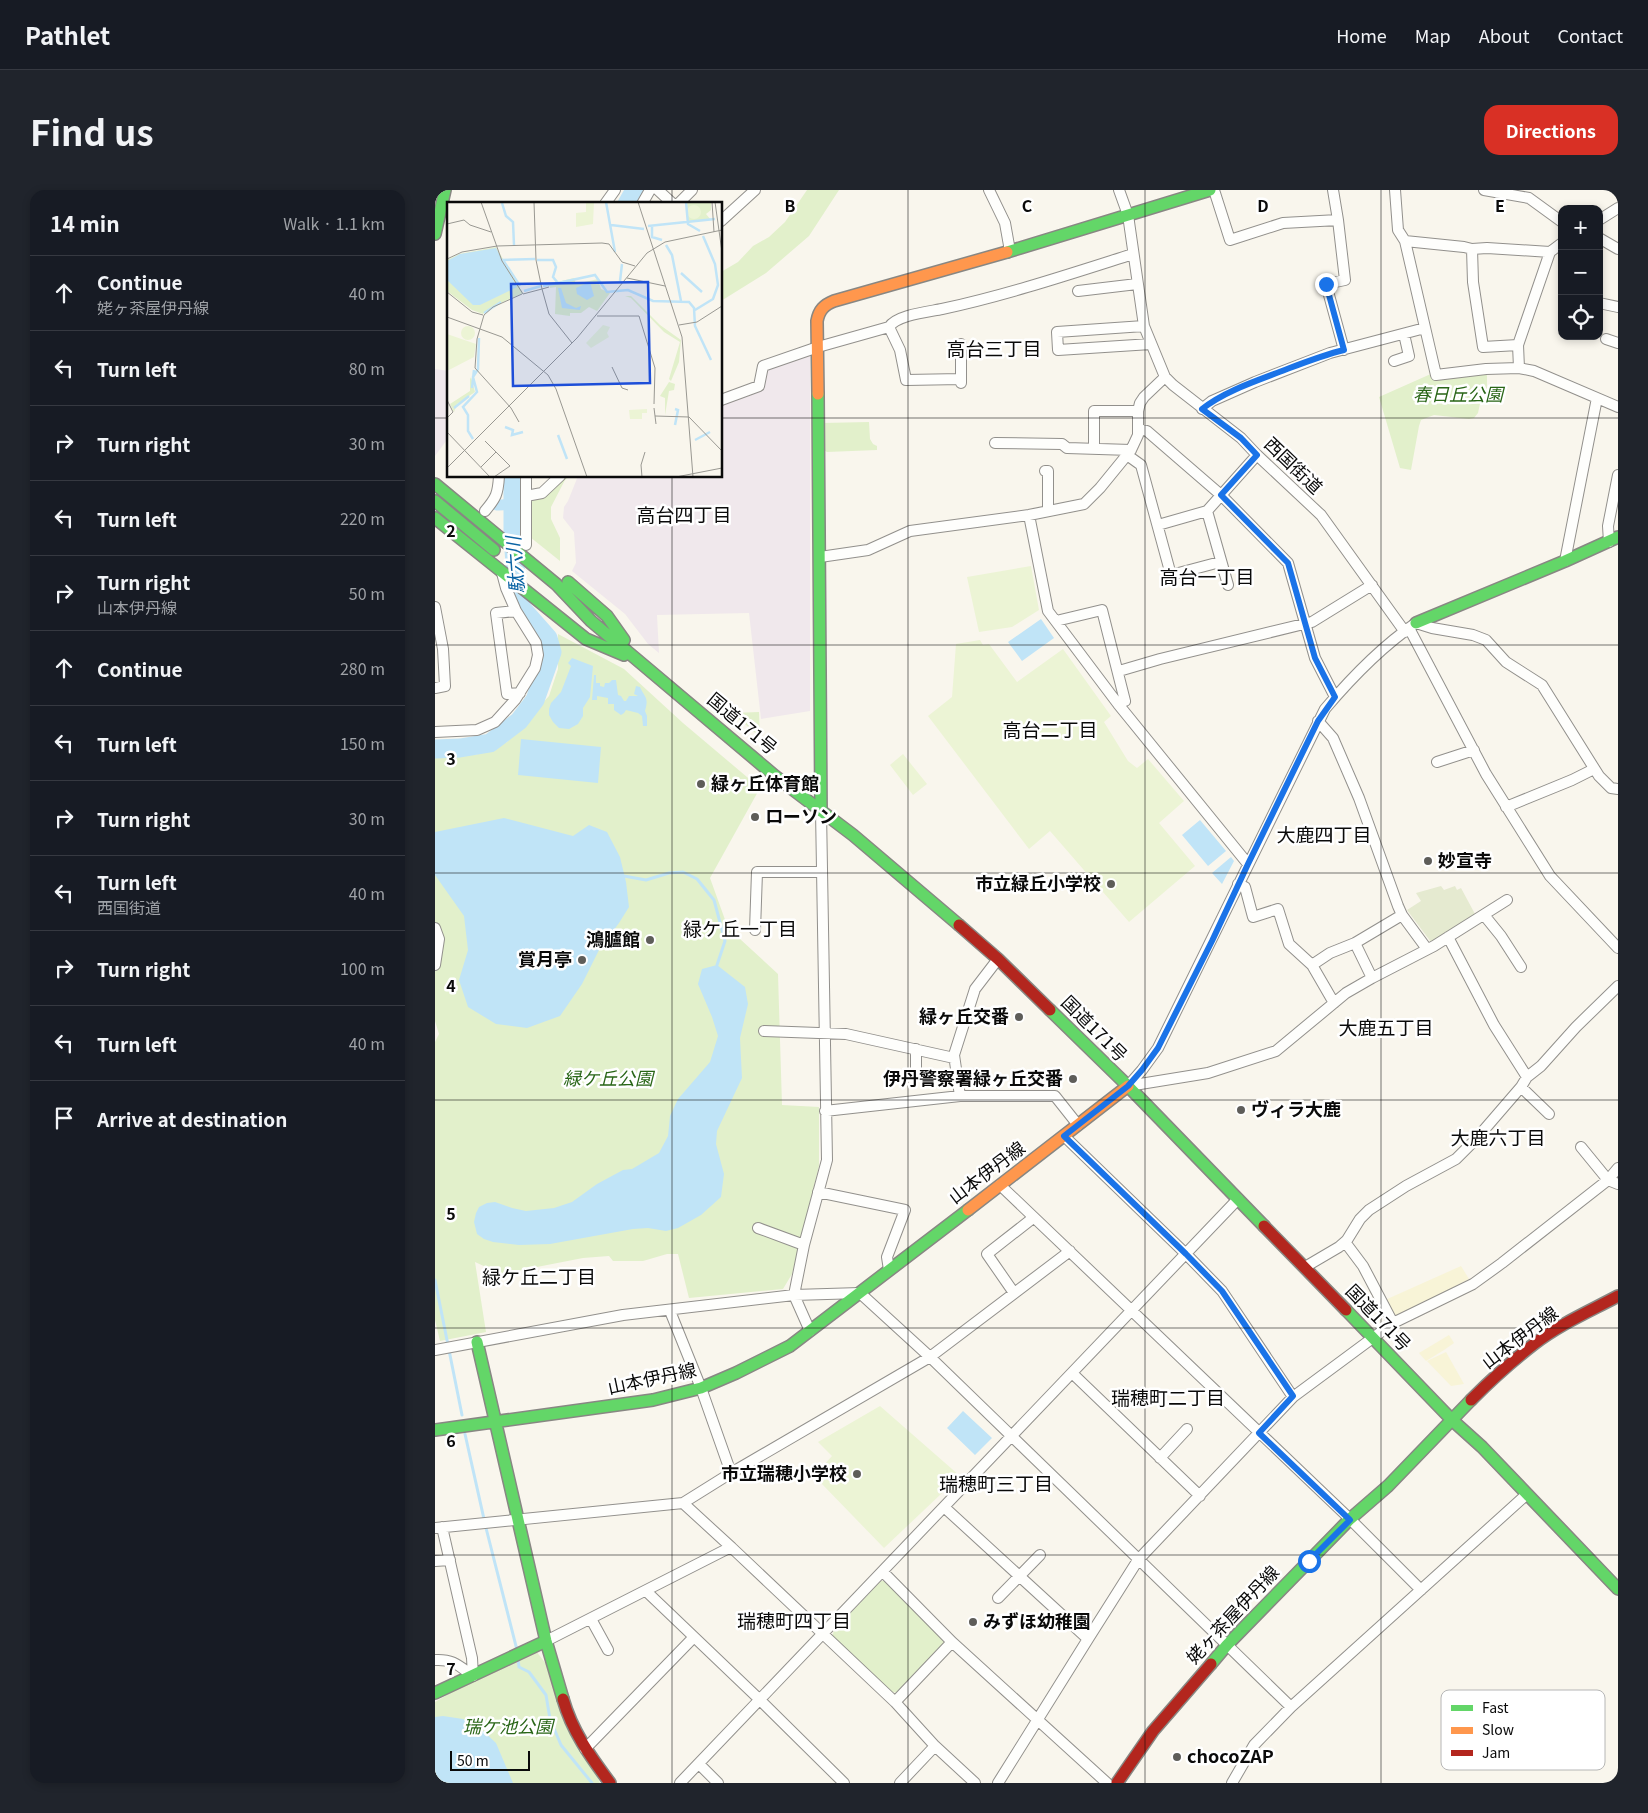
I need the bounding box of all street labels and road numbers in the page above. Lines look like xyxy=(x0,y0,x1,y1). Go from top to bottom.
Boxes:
street label: 西国街道 xyxy=(1259,430,1329,499)
street label: 国道171号 xyxy=(703,686,784,759)
street label: 国道171号 xyxy=(1057,989,1134,1066)
street label: 山本伊丹線 xyxy=(942,1134,1030,1209)
street label: 国道171号 xyxy=(1341,1277,1418,1356)
street label: 山本伊丹線 xyxy=(1475,1299,1563,1374)
street label: 山本伊丹線 xyxy=(605,1355,698,1399)
street label: 姥ヶ茶屋伊丹線 xyxy=(1179,1559,1284,1669)

